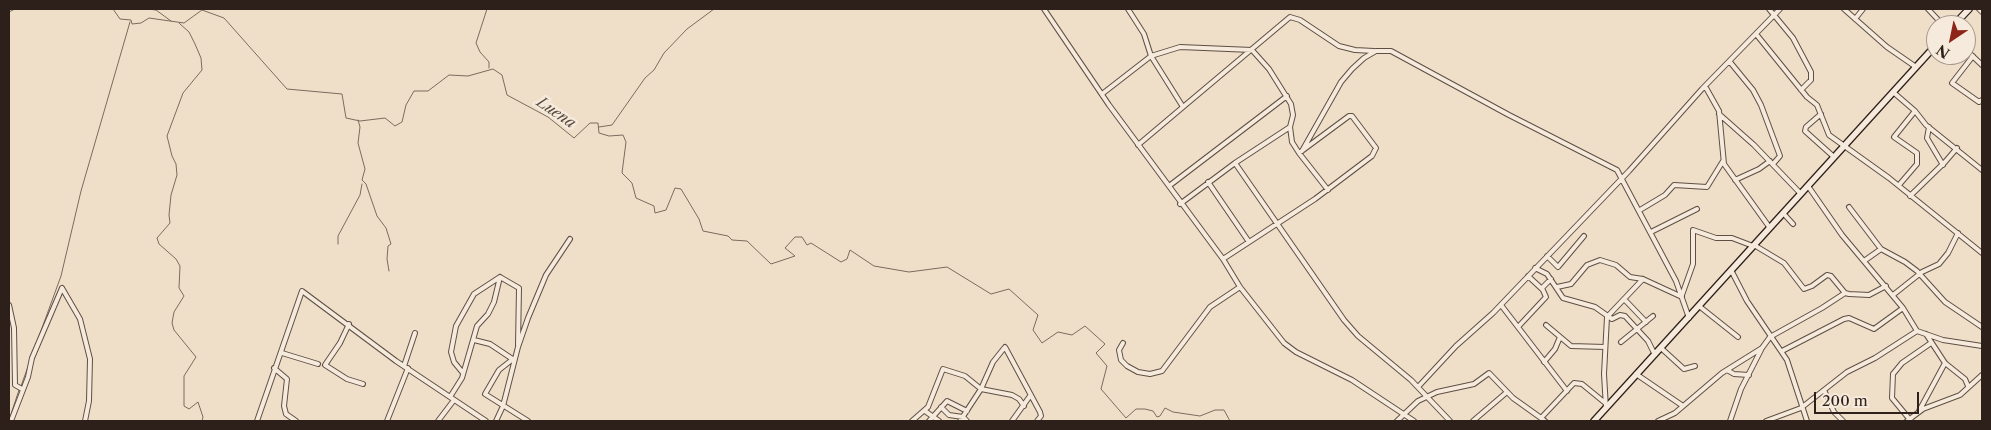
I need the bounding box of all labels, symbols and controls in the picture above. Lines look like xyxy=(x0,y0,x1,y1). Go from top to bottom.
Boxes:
north arrow xyxy=(1926,15,1976,65)
text: N xyxy=(1933,41,1953,62)
water label: Luena xyxy=(533,93,579,133)
scale bar xyxy=(1816,382,1921,414)
text: 200 m xyxy=(1822,391,1868,410)

